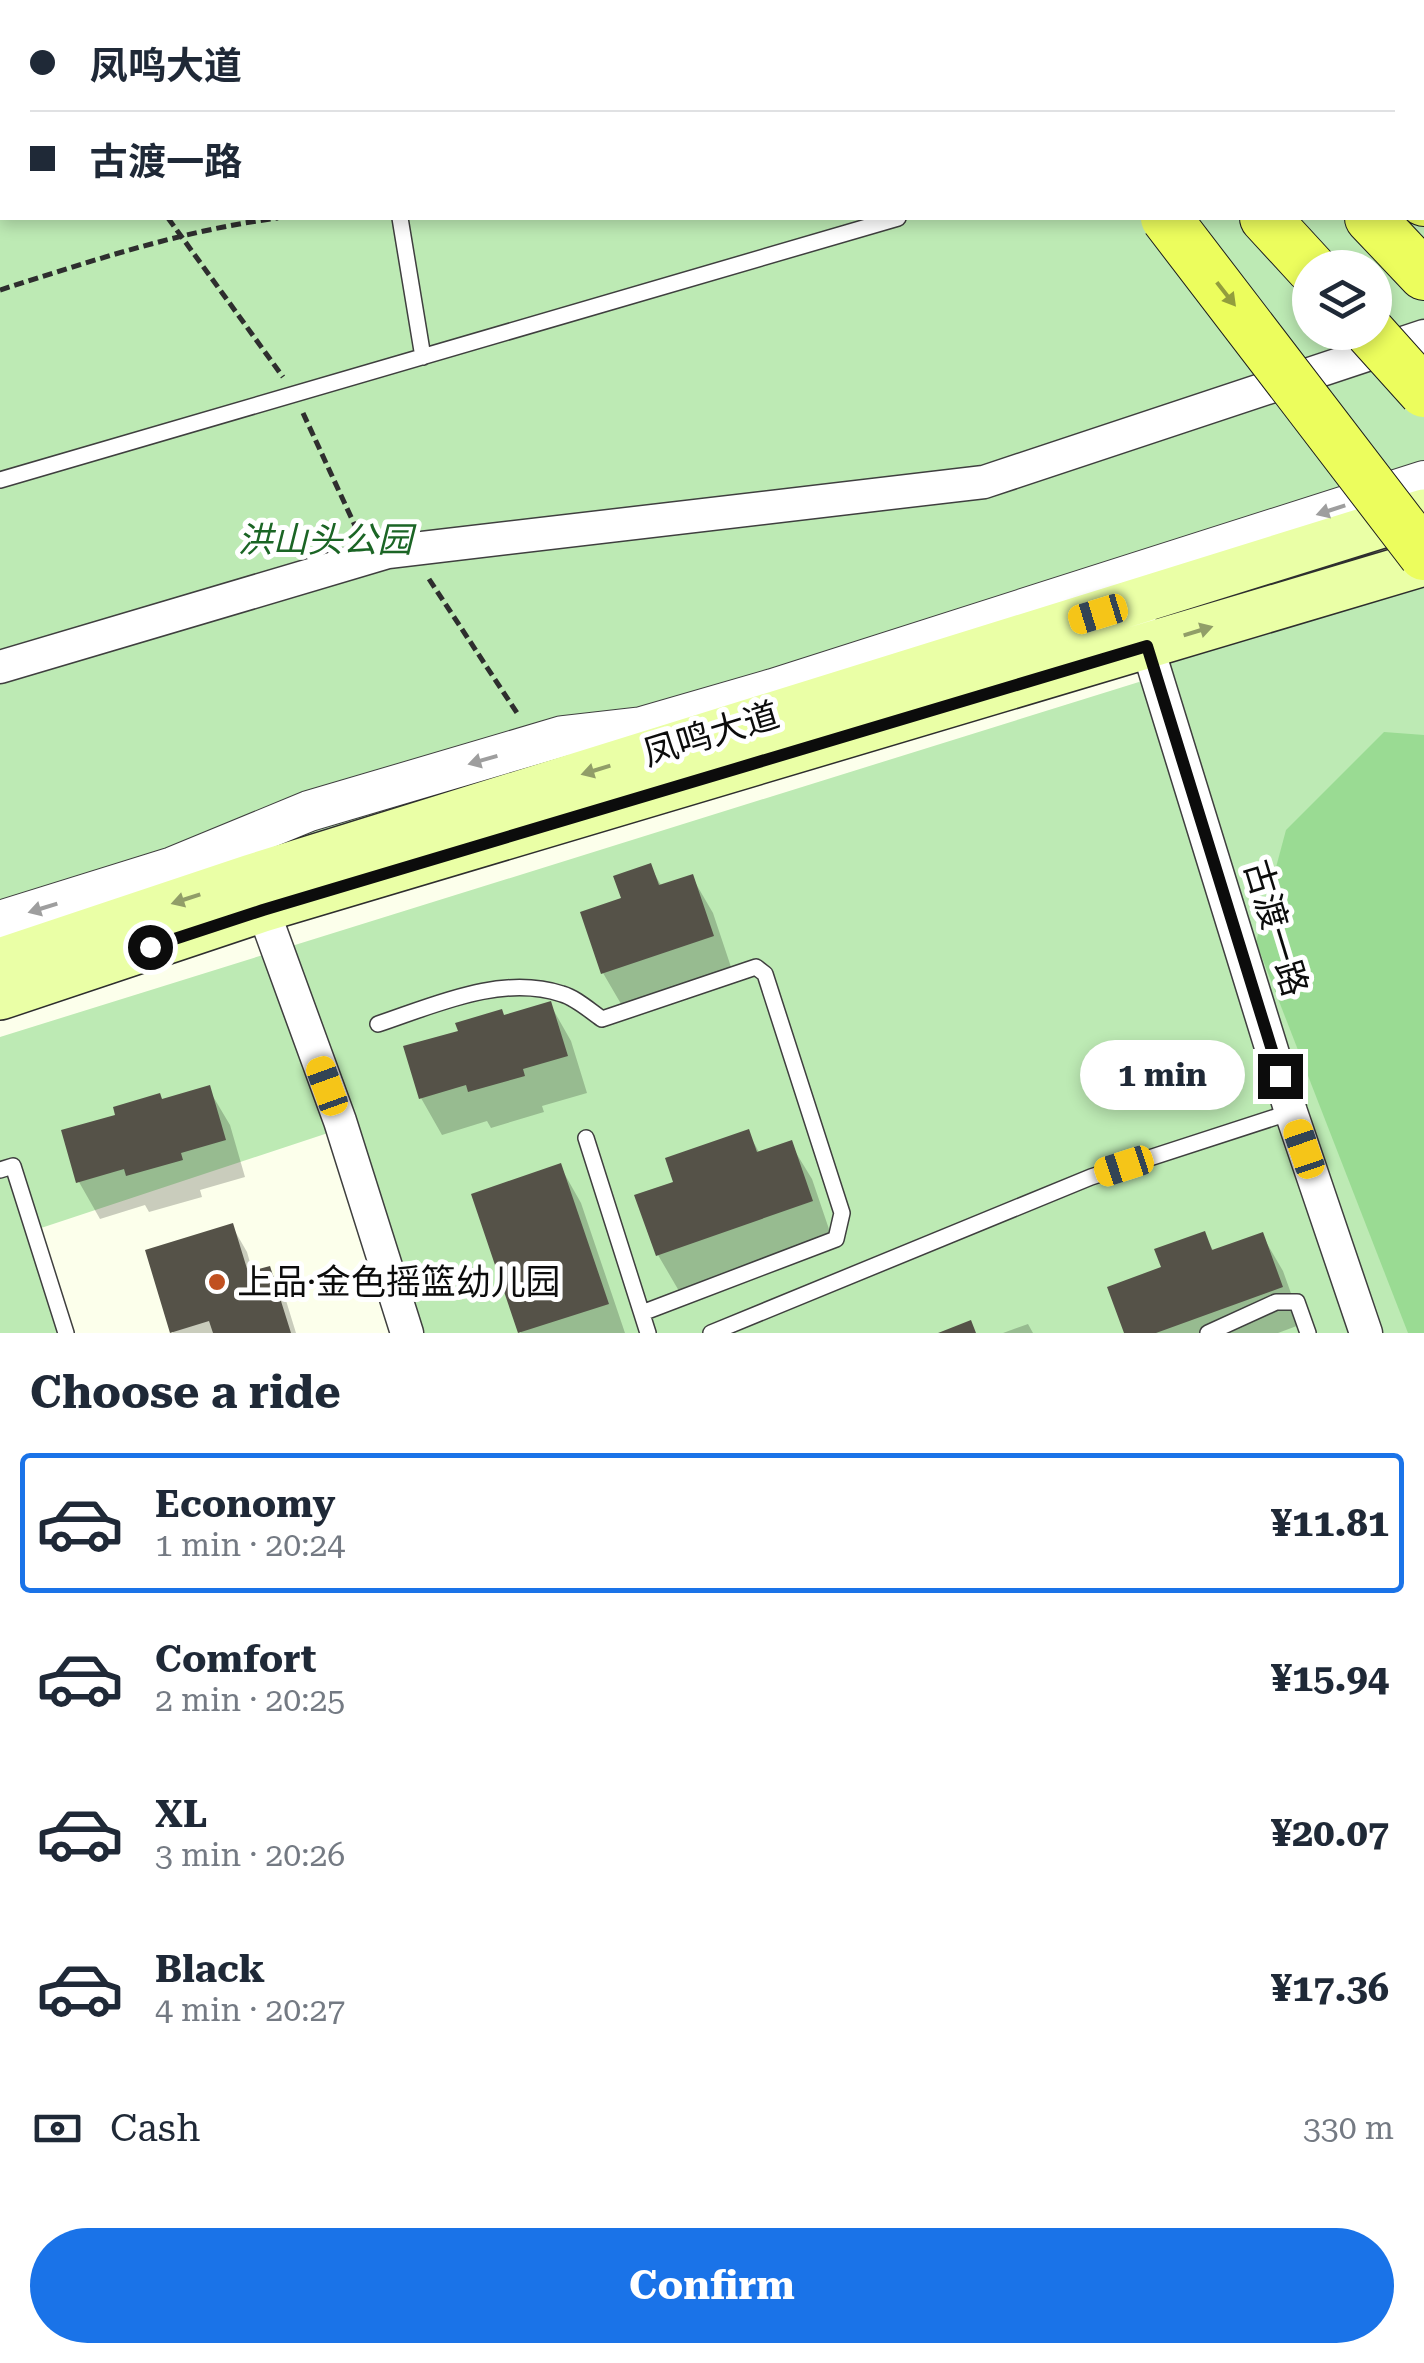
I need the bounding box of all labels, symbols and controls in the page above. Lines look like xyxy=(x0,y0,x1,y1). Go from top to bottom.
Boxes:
text: 凤鸣大道 xyxy=(90,44,242,88)
text: 古渡一路 xyxy=(90,140,242,184)
map controls xyxy=(1292,250,1392,350)
button: layers xyxy=(1292,250,1392,350)
one-way arrow xyxy=(1216,281,1237,307)
one-way arrow xyxy=(1316,504,1346,519)
park label: 洪山头公园 xyxy=(237,520,417,561)
car xyxy=(1065,591,1131,637)
one-way arrow xyxy=(1183,623,1214,638)
street label: 凤鸣大道 xyxy=(638,694,784,775)
one-way arrow xyxy=(467,753,498,768)
one-way arrow xyxy=(580,763,611,778)
street label: 古渡一路 xyxy=(1235,855,1316,1001)
one-way arrow xyxy=(170,893,200,908)
one-way arrow xyxy=(28,901,58,916)
route start xyxy=(128,925,173,970)
callout: 1 min xyxy=(1080,1041,1245,1111)
car xyxy=(303,1053,351,1119)
route end xyxy=(1258,1054,1303,1099)
text: 1 min xyxy=(1118,1056,1207,1094)
car xyxy=(1280,1116,1328,1182)
car xyxy=(1091,1142,1157,1190)
place label: 上品·金色摇篮幼儿园 xyxy=(237,1262,561,1303)
marker: 上品·金色摇篮幼儿园 xyxy=(206,1271,228,1293)
text: Choose a ride xyxy=(30,1366,341,1419)
icon: car xyxy=(35,1478,125,1568)
text: Economy xyxy=(155,1482,335,1526)
text: ¥11.81 xyxy=(1271,1501,1389,1545)
text: 1 min · 20:24 xyxy=(155,1526,345,1564)
icon: car xyxy=(35,1633,125,1723)
text: Comfort xyxy=(155,1637,316,1681)
text: ¥15.94 xyxy=(1271,1656,1389,1700)
text: 2 min · 20:25 xyxy=(155,1681,345,1719)
icon: car xyxy=(35,1788,125,1878)
text: XL xyxy=(155,1792,207,1836)
text: ¥20.07 xyxy=(1271,1811,1389,1855)
text: 3 min · 20:26 xyxy=(155,1836,345,1874)
icon: car xyxy=(35,1943,125,2033)
text: Black xyxy=(155,1947,265,1991)
text: ¥17.36 xyxy=(1271,1966,1389,2010)
text: 4 min · 20:27 xyxy=(155,1991,345,2029)
icon: cash xyxy=(30,2101,85,2156)
text: Cash xyxy=(110,2106,200,2150)
text: 330 m xyxy=(1303,2109,1394,2147)
button: Confirm xyxy=(30,2228,1394,2343)

